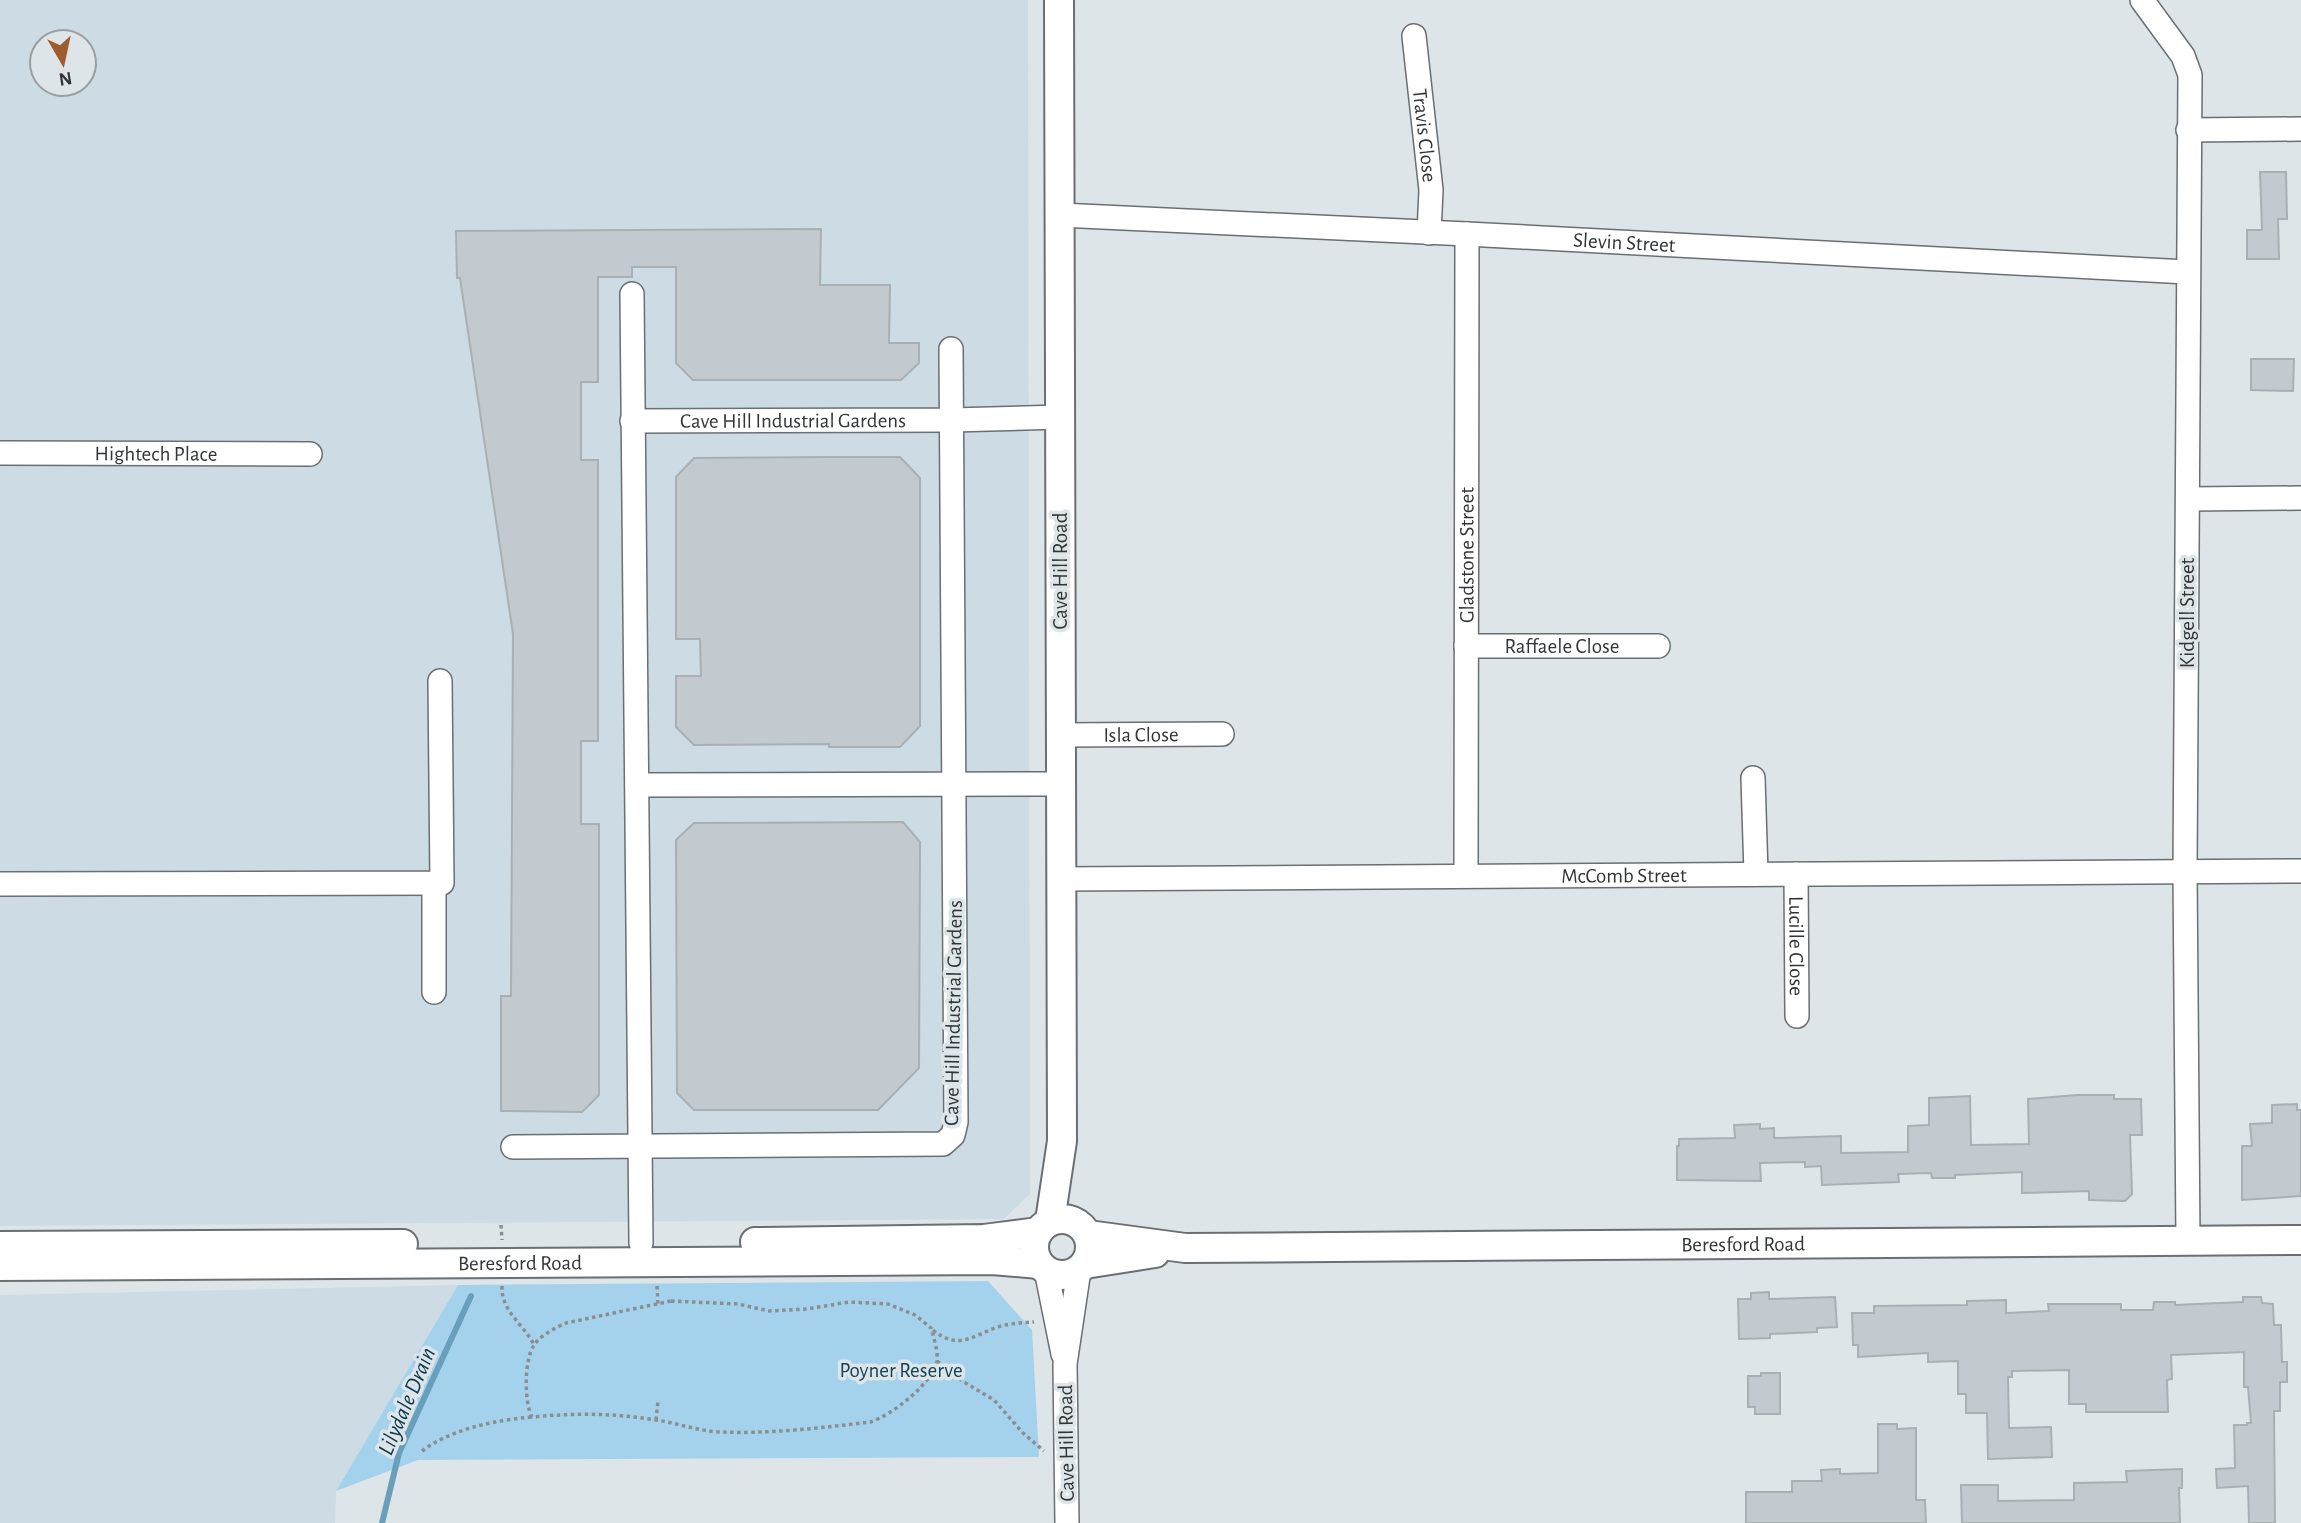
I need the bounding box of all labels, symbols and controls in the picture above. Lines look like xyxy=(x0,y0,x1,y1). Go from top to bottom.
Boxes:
north arrow xyxy=(28,28,98,98)
text: N xyxy=(57,68,73,89)
street label: Travis Close xyxy=(1409,88,1440,183)
street label: Slevin Street xyxy=(1573,230,1676,256)
street label: Cave Hill Industrial Gardens xyxy=(680,410,906,432)
street label: Hightech Place xyxy=(95,443,217,465)
street label: Gladstone Street xyxy=(1456,487,1478,623)
street label: Cave Hill Road xyxy=(1050,512,1071,630)
street label: Kidgell Street xyxy=(2177,557,2198,668)
street label: Raffaele Close xyxy=(1505,636,1619,657)
street label: Isla Close xyxy=(1103,724,1179,746)
street label: McComb Street xyxy=(1561,865,1687,887)
street label: Lucille Close xyxy=(1785,896,1807,996)
street label: Cave Hill Industrial Gardens xyxy=(941,900,966,1126)
street label: Beresford Road xyxy=(1681,1234,1805,1255)
street label: Beresford Road xyxy=(458,1252,582,1274)
water label: Lilydale Drain xyxy=(374,1344,440,1459)
park label: Poyner Reserve xyxy=(839,1360,963,1381)
street label: Cave Hill Road xyxy=(1055,1384,1078,1502)

